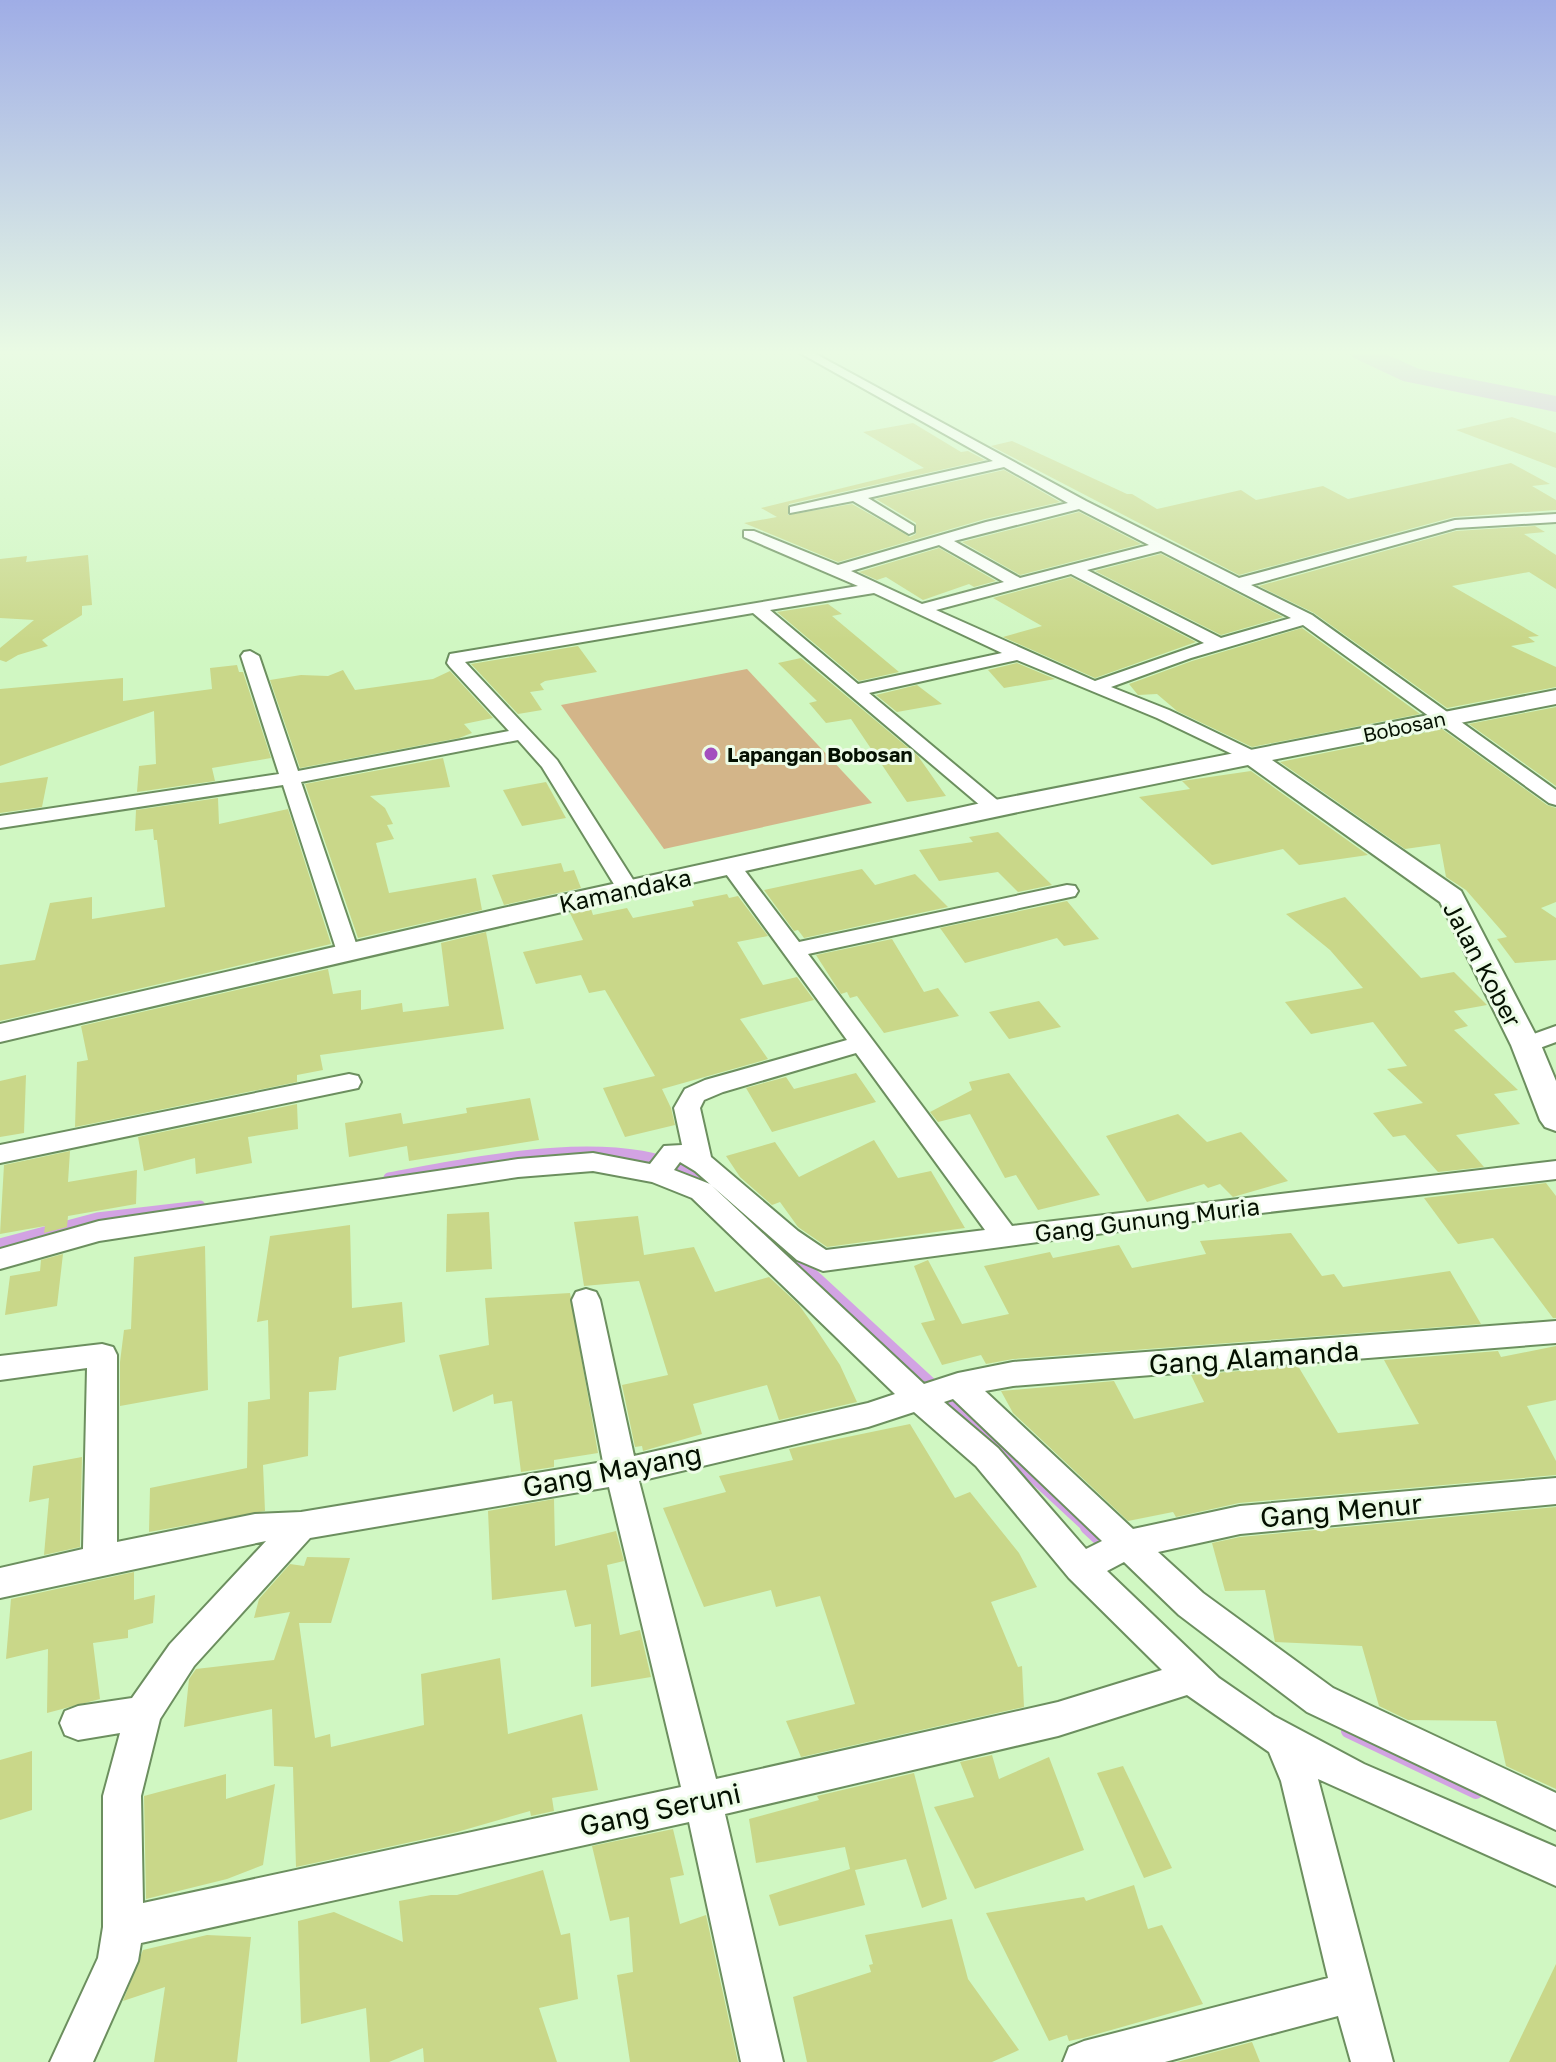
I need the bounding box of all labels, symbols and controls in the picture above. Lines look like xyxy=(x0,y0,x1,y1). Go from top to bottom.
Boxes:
street label: Bobosan xyxy=(1360,706,1448,746)
place label: Lapangan Bobosan xyxy=(727,742,913,766)
marker: Lapangan Bobosan xyxy=(702,745,720,763)
street label: Kamandaka xyxy=(556,862,694,918)
street label: Jalan Kober xyxy=(1438,897,1528,1031)
street label: Gang Gunung Muria xyxy=(1033,1191,1261,1247)
street label: Gang Alamanda xyxy=(1148,1333,1360,1381)
street label: Gang Mayang xyxy=(520,1436,704,1504)
street label: Gang Menur xyxy=(1259,1486,1423,1534)
street label: Gang Seruni xyxy=(576,1776,744,1842)

